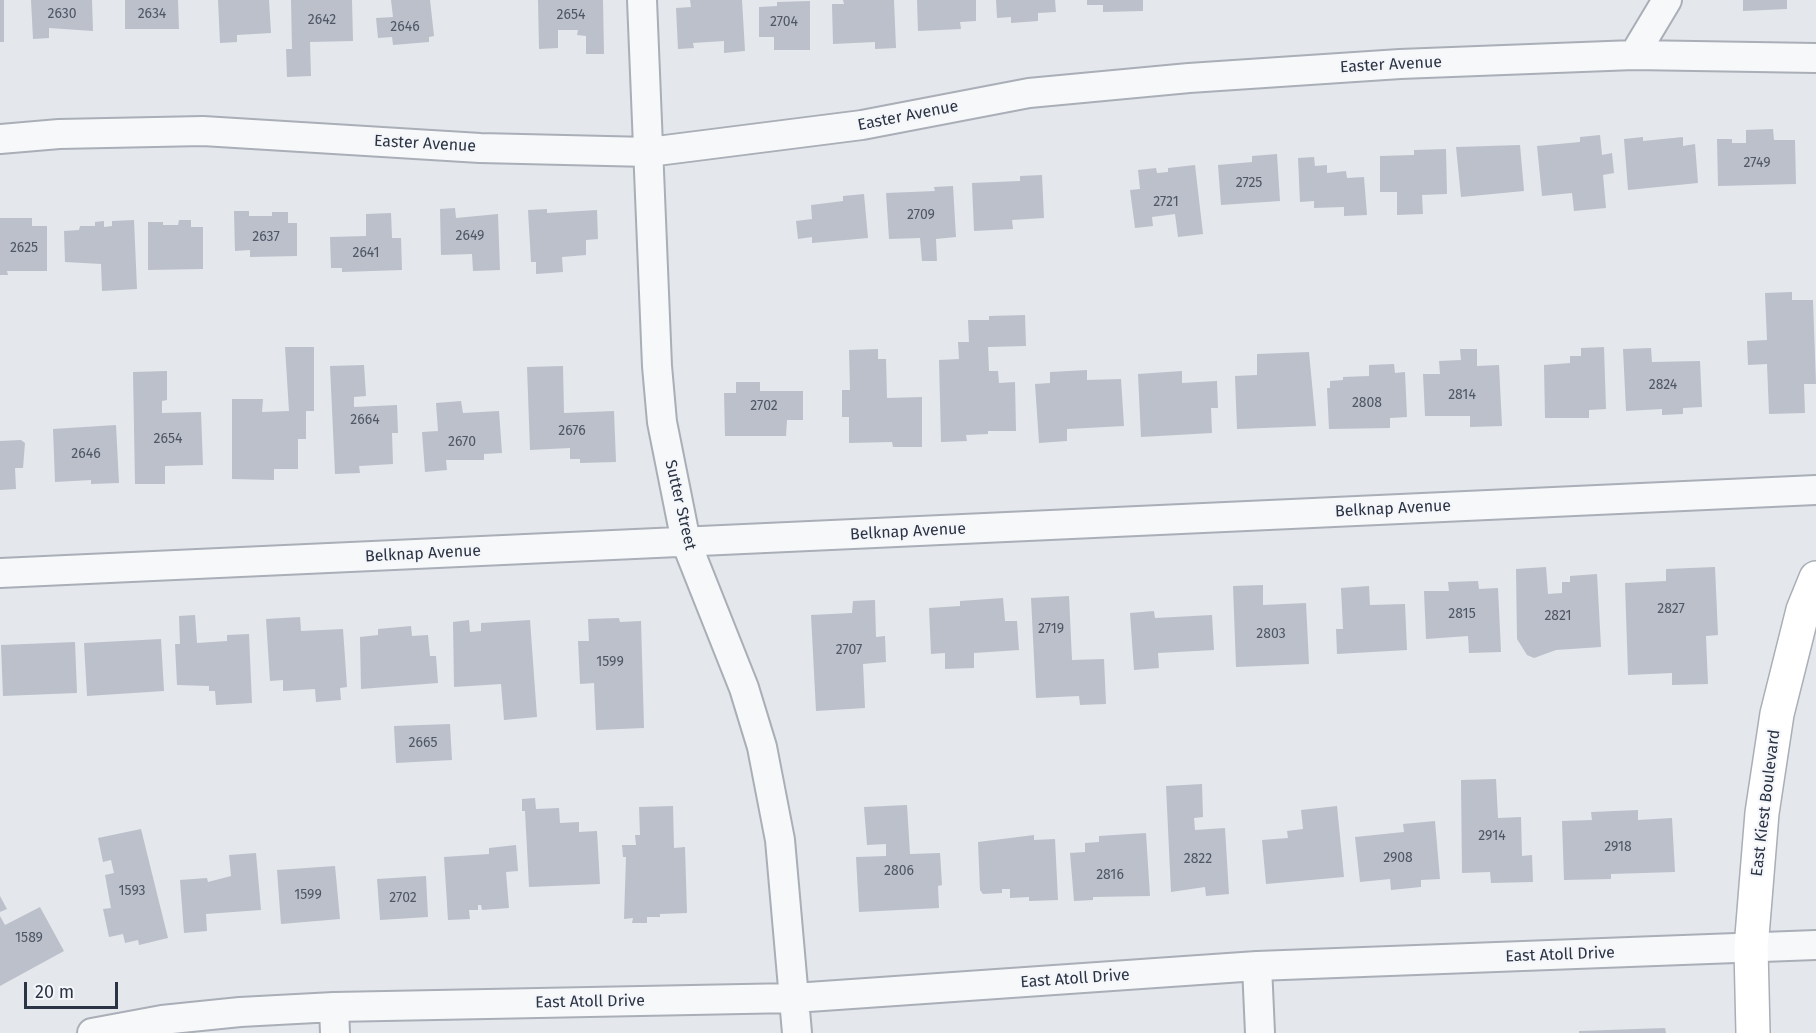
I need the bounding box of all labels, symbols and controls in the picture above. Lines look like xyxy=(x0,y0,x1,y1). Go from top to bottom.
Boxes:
house number: 2630 xyxy=(47,6,77,22)
house number: 2634 xyxy=(138,6,166,22)
house number: 2654 xyxy=(557,7,585,23)
house number: 2642 xyxy=(308,12,336,28)
house number: 2704 xyxy=(770,14,798,30)
house number: 2646 xyxy=(390,19,420,35)
street label: Easter Avenue xyxy=(1339,53,1443,77)
street label: Easter Avenue xyxy=(856,97,960,135)
street label: Easter Avenue xyxy=(373,132,477,156)
house number: 2749 xyxy=(1744,155,1770,171)
house number: 2725 xyxy=(1236,175,1262,191)
house number: 2721 xyxy=(1153,194,1179,210)
house number: 2709 xyxy=(907,207,935,223)
house number: 2649 xyxy=(456,228,484,244)
house number: 2637 xyxy=(252,229,280,245)
house number: 2625 xyxy=(10,240,38,256)
house number: 2641 xyxy=(352,245,380,261)
house number: 2824 xyxy=(1649,377,1677,393)
house number: 2814 xyxy=(1448,387,1476,403)
house number: 2808 xyxy=(1352,395,1382,411)
house number: 2702 xyxy=(750,398,778,414)
house number: 2664 xyxy=(350,412,380,428)
house number: 2676 xyxy=(558,423,586,439)
house number: 2654 xyxy=(154,431,182,447)
house number: 2670 xyxy=(448,434,476,450)
house number: 2646 xyxy=(71,446,101,462)
street label: Sutter Street xyxy=(660,458,700,552)
street label: Belknap Avenue xyxy=(1334,496,1452,522)
street label: Belknap Avenue xyxy=(849,519,967,545)
street label: Belknap Avenue xyxy=(364,541,482,567)
house number: 2827 xyxy=(1657,601,1685,617)
house number: 2815 xyxy=(1448,606,1476,622)
house number: 2821 xyxy=(1544,608,1572,624)
house number: 2719 xyxy=(1038,621,1064,637)
house number: 2803 xyxy=(1256,626,1286,642)
house number: 2707 xyxy=(836,642,862,658)
house number: 1599 xyxy=(596,654,624,670)
street label: East Kiest Boulevard xyxy=(1747,728,1785,878)
house number: 2665 xyxy=(409,735,437,751)
house number: 2914 xyxy=(1478,828,1506,844)
house number: 2918 xyxy=(1604,839,1632,855)
house number: 2908 xyxy=(1383,850,1413,866)
house number: 2822 xyxy=(1184,851,1212,867)
house number: 2806 xyxy=(884,863,914,879)
house number: 2816 xyxy=(1096,867,1124,883)
house number: 1593 xyxy=(119,883,145,899)
house number: 1599 xyxy=(294,887,322,903)
house number: 2702 xyxy=(389,890,417,906)
house number: 1589 xyxy=(15,930,43,946)
street label: East Atoll Drive xyxy=(1505,943,1615,967)
street label: East Atoll Drive xyxy=(1020,966,1130,992)
scale bar xyxy=(27,970,122,1008)
text: 20 m xyxy=(35,981,74,1003)
street label: East Atoll Drive xyxy=(535,991,645,1013)

